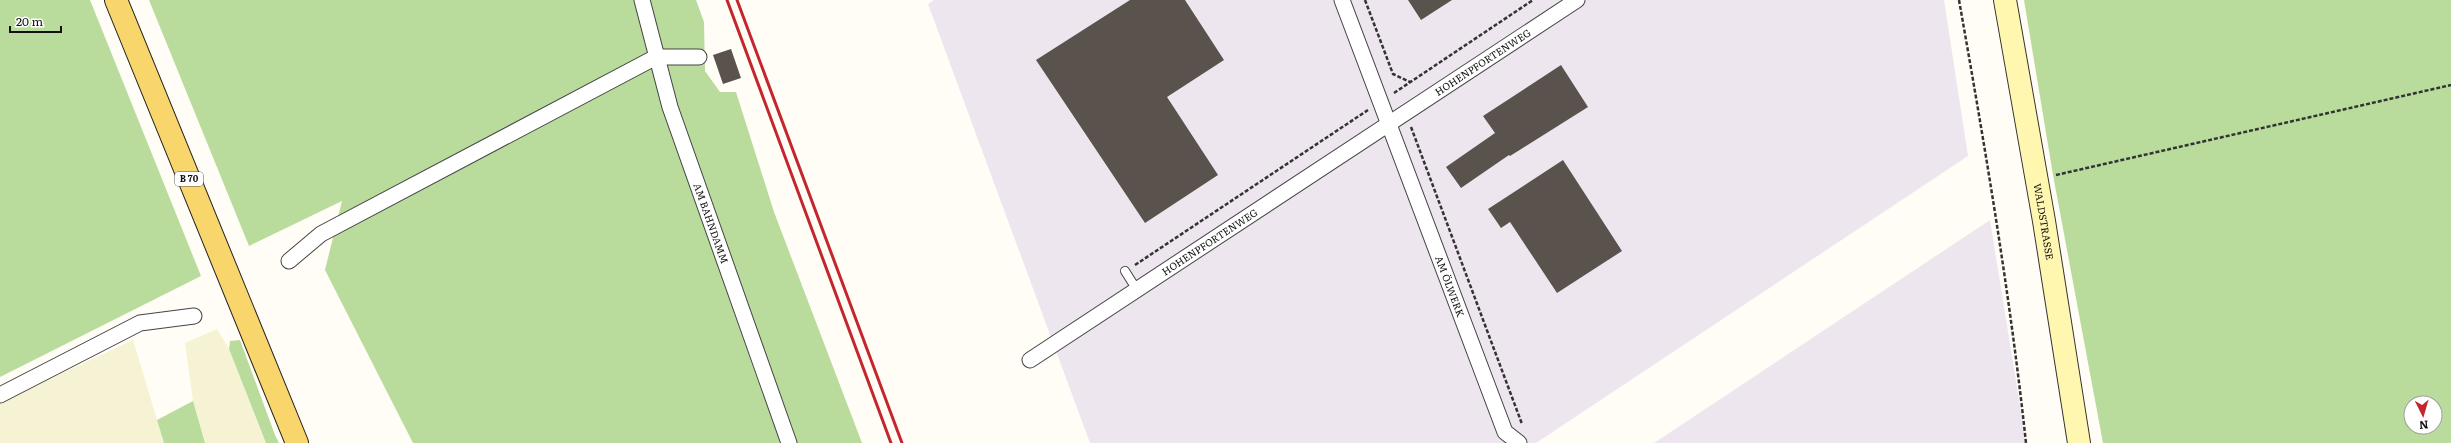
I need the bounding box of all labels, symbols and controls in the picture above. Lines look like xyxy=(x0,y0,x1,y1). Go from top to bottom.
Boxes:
scale bar xyxy=(10,8,61,34)
text: 20 m xyxy=(16,12,43,30)
street label: HOHENPFORTENWEG xyxy=(1431,24,1534,99)
road number: B 70 xyxy=(175,172,203,186)
street label: AM BAHNDAMM xyxy=(690,181,733,265)
street label: WALDSTRASSE xyxy=(2030,182,2058,261)
street label: HOHENPFORTENWEG xyxy=(1158,204,1261,278)
street label: AM ÖLWERK xyxy=(1432,253,1469,319)
north arrow xyxy=(2403,395,2443,435)
text: N xyxy=(2419,418,2429,434)

